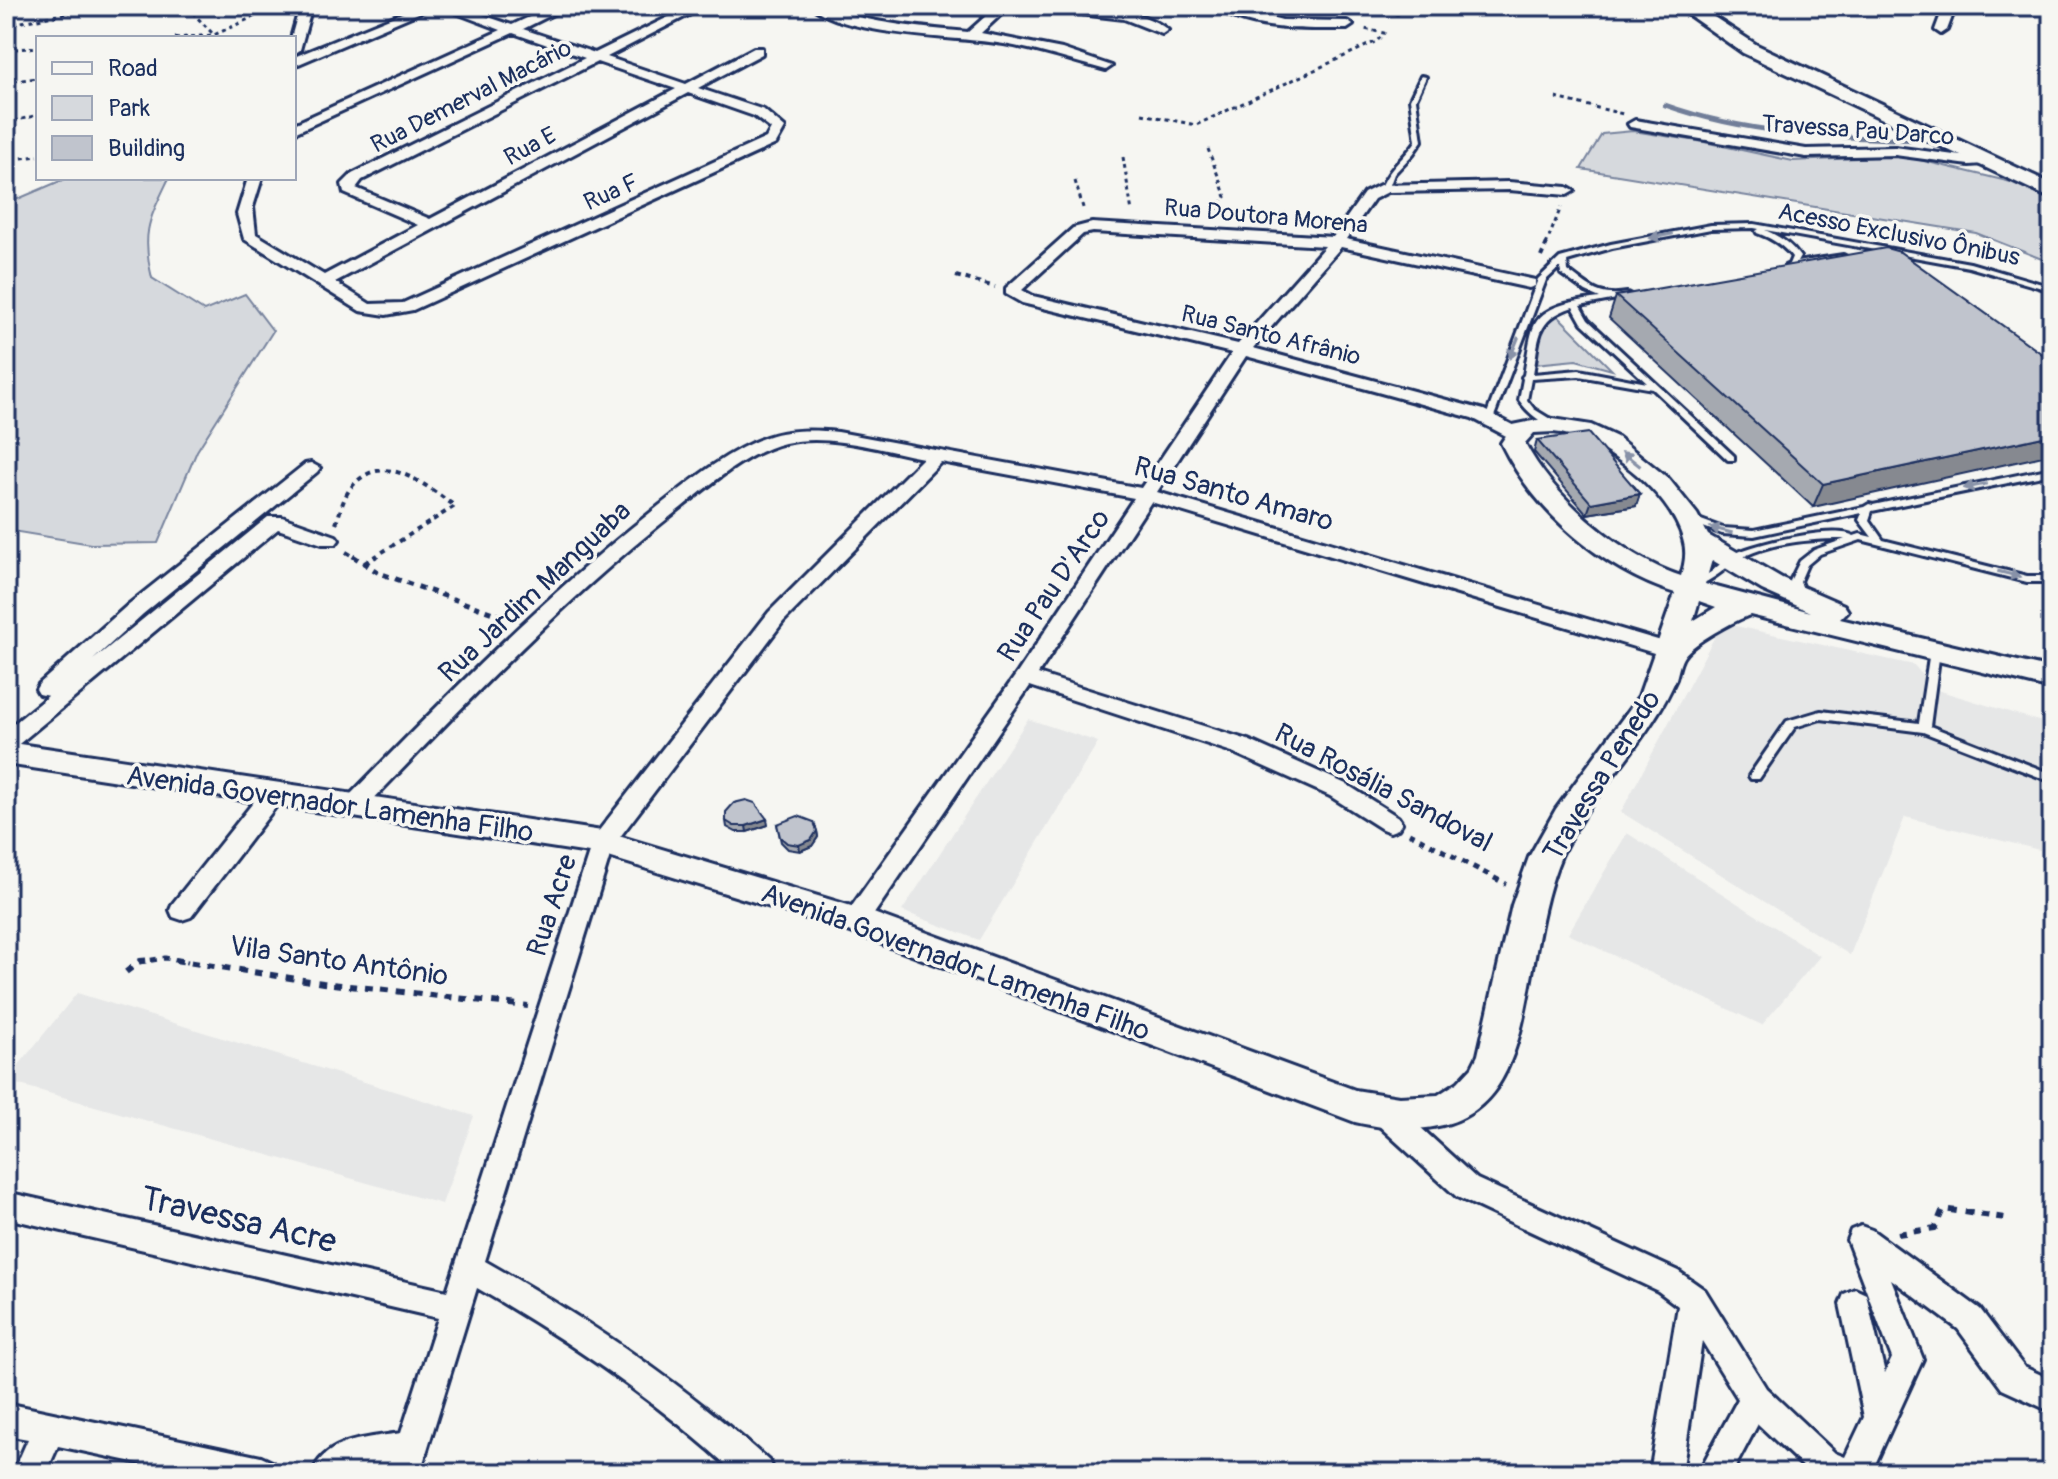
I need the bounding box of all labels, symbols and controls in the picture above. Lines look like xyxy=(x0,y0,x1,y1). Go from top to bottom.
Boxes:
street label: Rua Demerval Macário xyxy=(366,33,576,160)
legend xyxy=(36,36,296,180)
text: Road xyxy=(108,54,158,83)
text: Park xyxy=(108,94,150,123)
street label: Travessa Pau Darco xyxy=(1761,109,1955,152)
street label: Rua E xyxy=(499,121,561,172)
text: Building xyxy=(108,134,185,163)
street label: Rua F xyxy=(579,168,643,217)
street label: Rua Doutora Morena xyxy=(1163,193,1369,240)
street label: Acesso Exclusivo Ônibus xyxy=(1776,197,2023,272)
one-way arrow xyxy=(1649,230,1674,242)
street label: Rua Santo Afrânio xyxy=(1178,299,1364,372)
one-way arrow xyxy=(1507,336,1520,360)
street label: Rua Santo Amaro xyxy=(1130,449,1337,540)
one-way arrow xyxy=(1621,451,1641,468)
one-way arrow xyxy=(1963,480,1988,493)
street label: Rua Jardim Manguaba xyxy=(432,494,639,690)
street label: Rua Pau D'Arco xyxy=(990,503,1118,669)
one-way arrow xyxy=(1708,523,1733,535)
one-way arrow xyxy=(1996,568,2021,580)
street label: Travessa Penedo xyxy=(1536,684,1669,868)
street label: Rua Rosália Sandoval xyxy=(1268,716,1498,861)
street label: Avenida Governador Lamenha Filho xyxy=(124,759,536,850)
street label: Rua Acre xyxy=(520,850,585,961)
street label: Avenida Governador Lamenha Filho xyxy=(756,876,1154,1049)
street label: Vila Santo Antônio xyxy=(227,929,450,994)
street label: Travessa Acre xyxy=(137,1177,341,1264)

